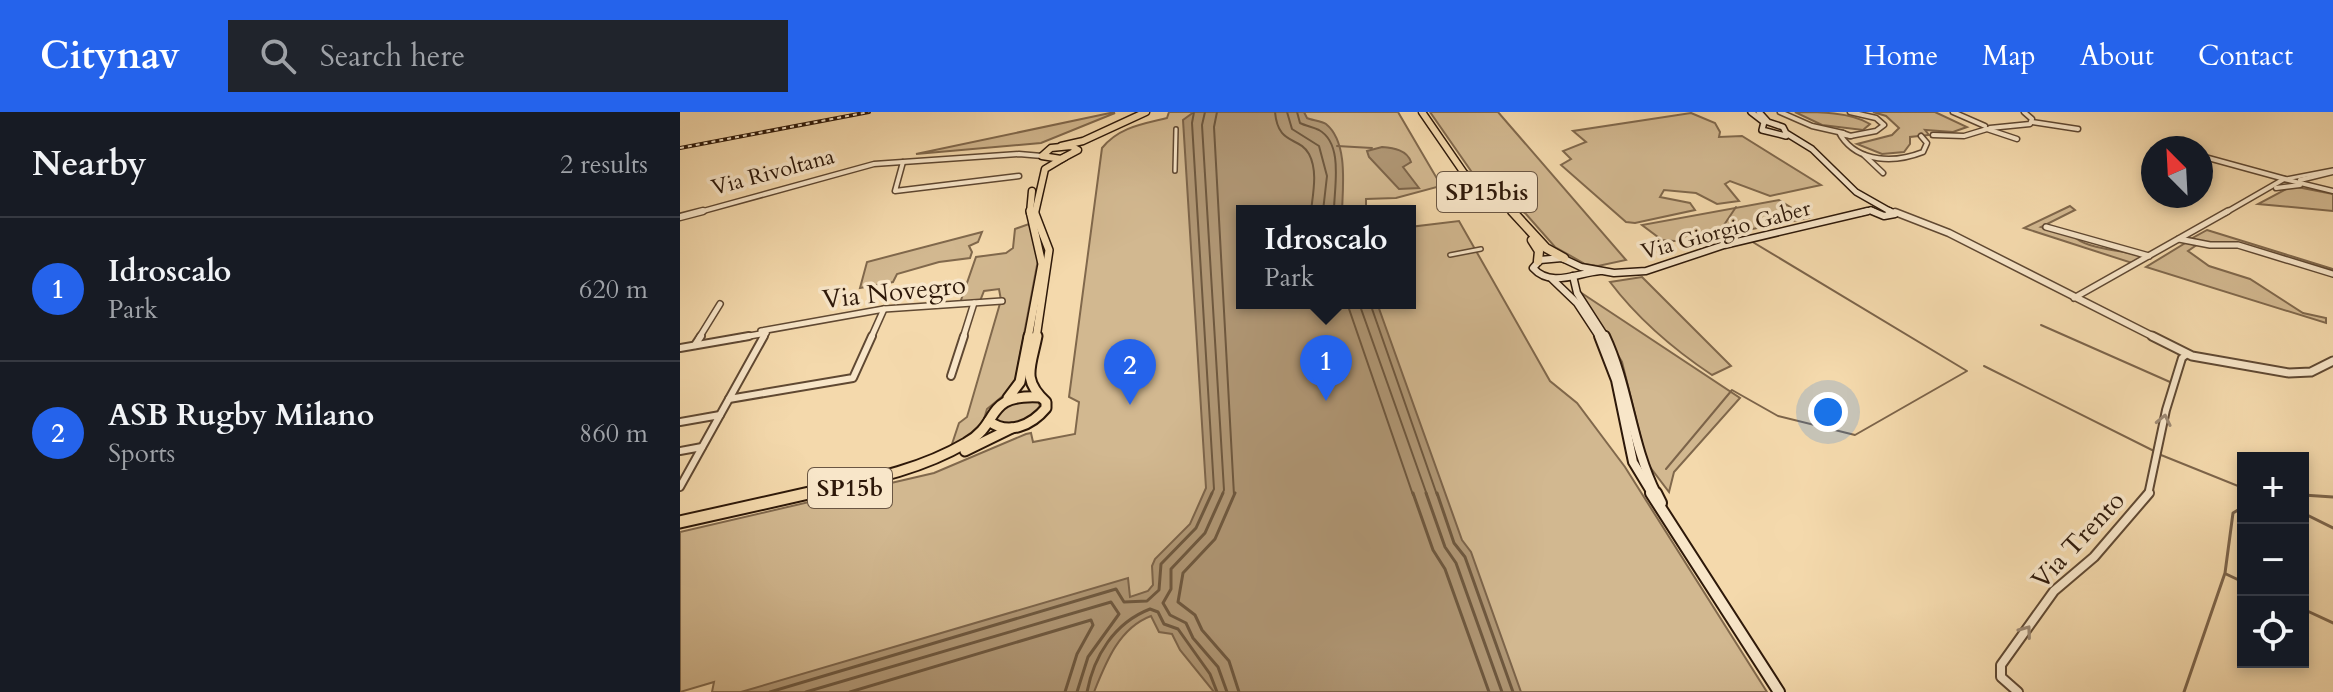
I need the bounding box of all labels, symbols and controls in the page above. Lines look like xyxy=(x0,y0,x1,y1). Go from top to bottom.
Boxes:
search box xyxy=(228,20,788,92)
text: Citynav xyxy=(40,30,180,82)
icon: search xyxy=(256,34,300,78)
text: Search here xyxy=(320,36,465,77)
text: Home xyxy=(1863,37,1938,75)
text: Map xyxy=(1982,37,2036,75)
text: About xyxy=(2080,37,2154,75)
text: Contact xyxy=(2198,37,2293,75)
north arrow xyxy=(2141,136,2213,208)
text: Nearby xyxy=(32,141,147,187)
street label: Via Rivoltana xyxy=(708,141,838,203)
text: 2 results xyxy=(560,147,648,182)
road number: SP15bis xyxy=(1437,172,1537,212)
street label: Via Giorgio Gaber xyxy=(1638,193,1815,267)
popup xyxy=(1236,205,1416,309)
text: Idroscalo xyxy=(1264,219,1388,260)
text: Idroscalo xyxy=(108,251,231,292)
text: Park xyxy=(1264,260,1314,295)
street label: Via Novegro xyxy=(821,267,967,317)
text: 1 xyxy=(51,272,65,307)
text: 620 m xyxy=(579,272,648,307)
text: Park xyxy=(108,292,158,327)
pin: 1 xyxy=(1300,335,1352,401)
pin: 2 xyxy=(1104,339,1156,405)
your location xyxy=(1808,392,1848,432)
text: ASB Rugby Milano xyxy=(108,395,374,436)
one-way arrow xyxy=(2155,414,2172,428)
text: 2 xyxy=(51,416,65,451)
text: 860 m xyxy=(579,416,648,451)
text: Sports xyxy=(108,436,175,471)
map controls xyxy=(2237,452,2309,668)
button: + xyxy=(2237,452,2309,524)
road number: SP15b xyxy=(808,468,892,508)
street label: Via Trento xyxy=(2024,483,2132,597)
button: − xyxy=(2237,524,2309,596)
button: locate xyxy=(2237,596,2309,668)
one-way arrow xyxy=(2016,625,2031,640)

